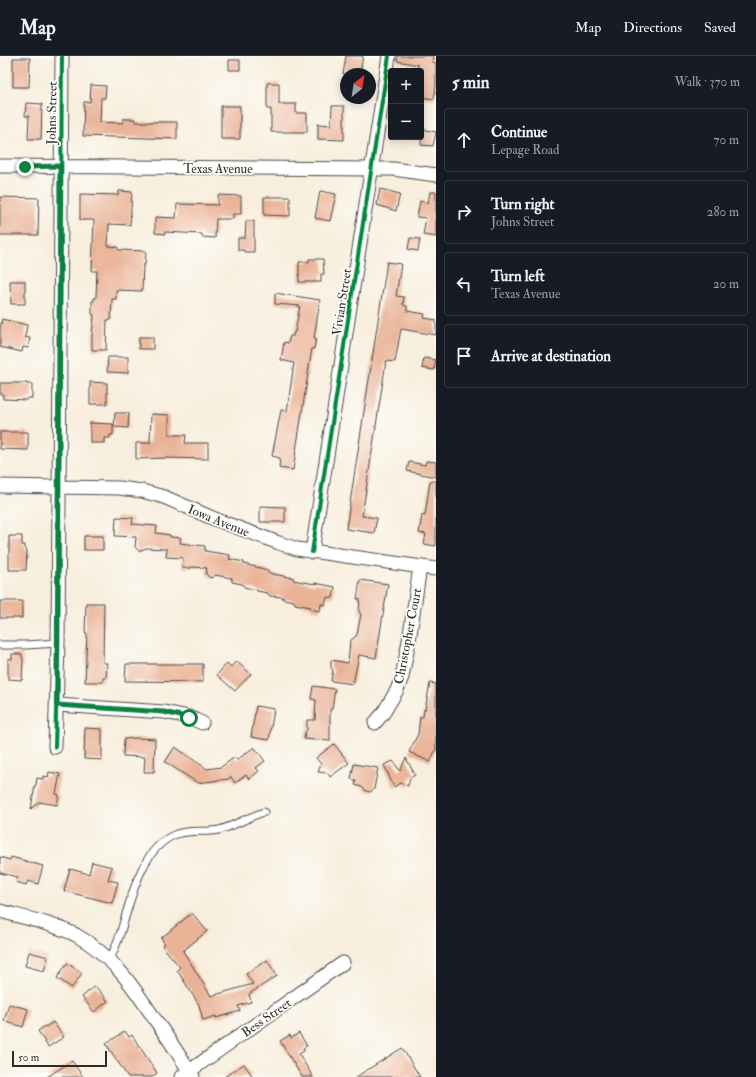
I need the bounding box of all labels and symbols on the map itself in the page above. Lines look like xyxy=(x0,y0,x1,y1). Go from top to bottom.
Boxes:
north arrow xyxy=(340,68,376,104)
street label: Johns Street xyxy=(43,81,61,146)
route end xyxy=(16,158,34,176)
street label: Texas Avenue xyxy=(183,161,253,177)
street label: Vivian Street xyxy=(329,267,355,337)
street label: Iowa Avenue xyxy=(186,501,252,541)
street label: Christopher Court xyxy=(391,587,426,686)
route start xyxy=(180,709,198,727)
street label: Bess Street xyxy=(239,995,294,1041)
scale bar xyxy=(12,1049,107,1068)

